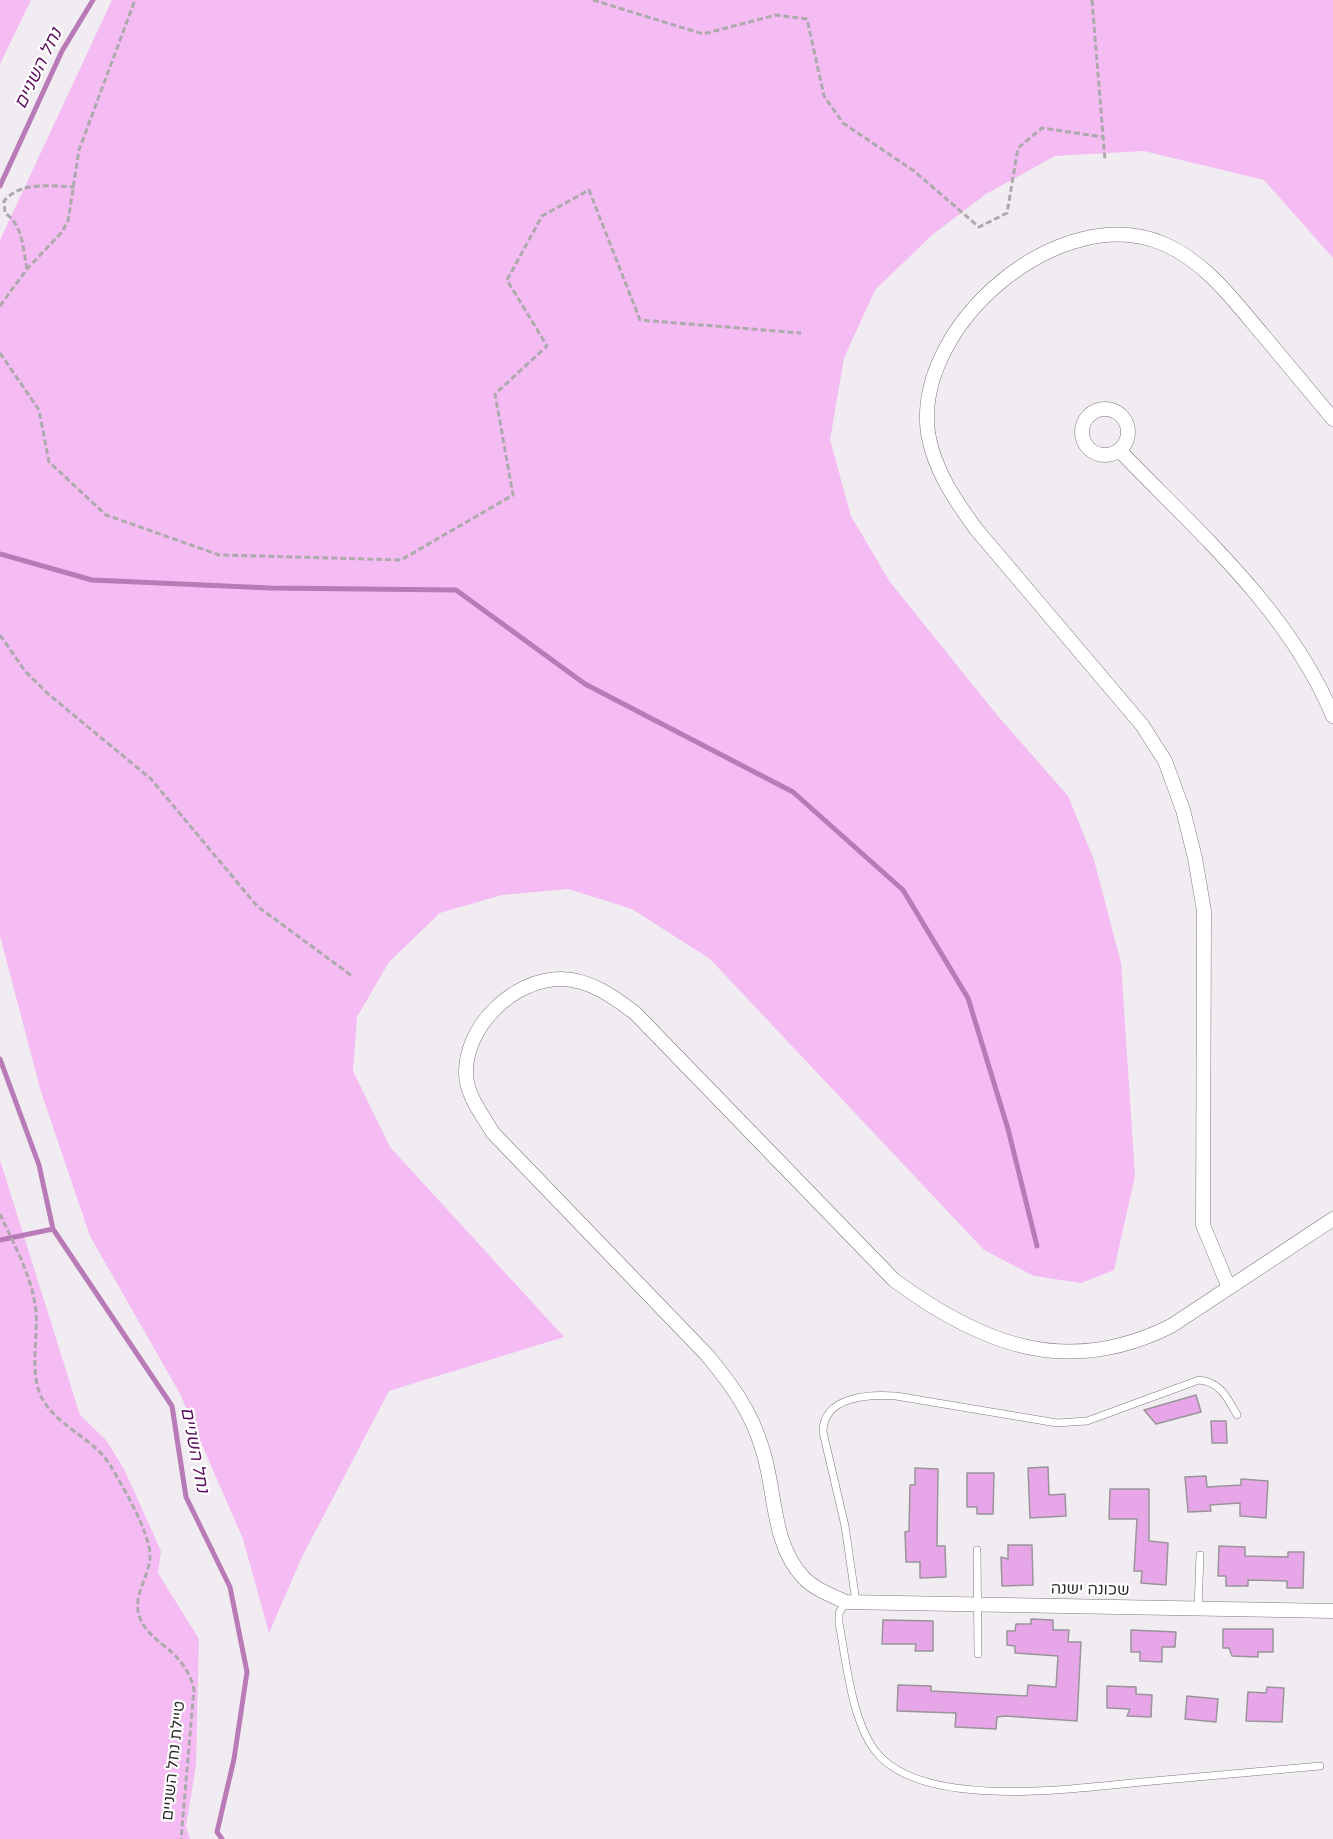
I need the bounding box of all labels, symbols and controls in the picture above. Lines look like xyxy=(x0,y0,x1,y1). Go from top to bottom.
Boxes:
water label: נחל השניים xyxy=(10,25,68,113)
water label: נחל השניים xyxy=(175,1405,213,1495)
street label: שכונה ישנה xyxy=(1050,1580,1130,1600)
street label: טיילת נחל השניים xyxy=(158,1700,190,1822)

